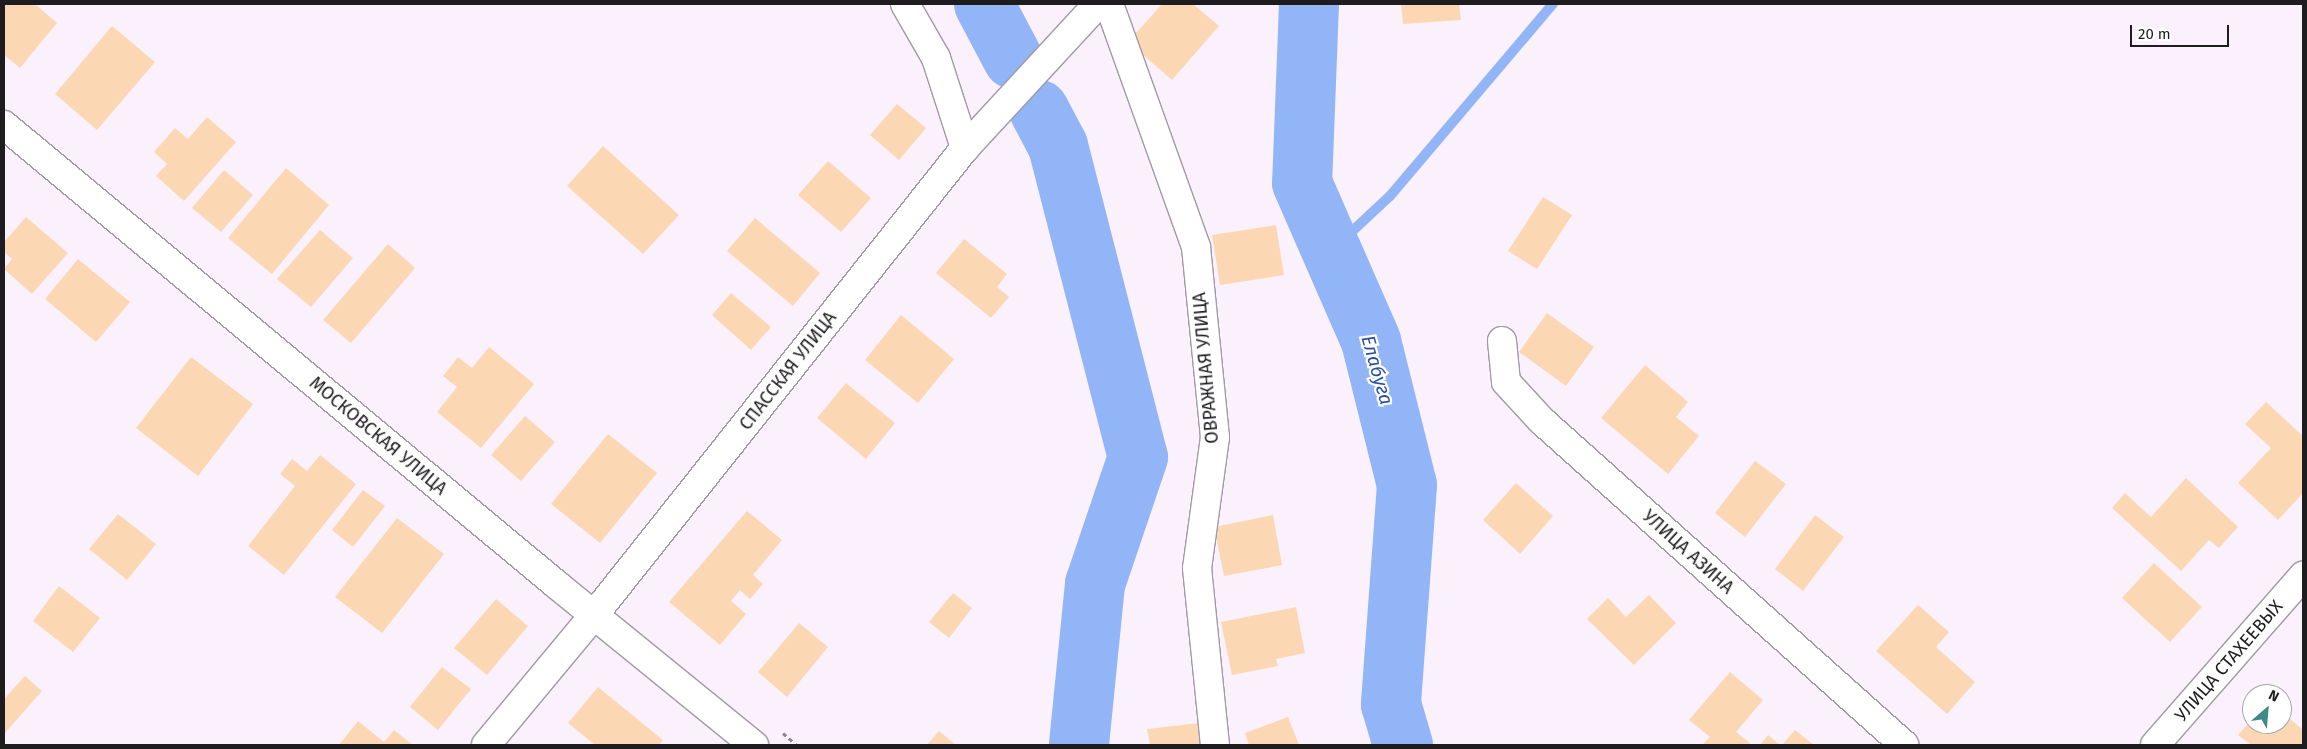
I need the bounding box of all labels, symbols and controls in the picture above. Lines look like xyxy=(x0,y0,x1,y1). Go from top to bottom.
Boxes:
scale bar xyxy=(2132,15,2231,47)
text: 20 m xyxy=(2138,25,2171,43)
street label: ОВРАЖНАЯ УЛИЦА xyxy=(1189,291,1223,445)
street label: СПАССКАЯ УЛИЦА xyxy=(735,307,841,435)
water label: Елабуга xyxy=(1356,333,1398,407)
street label: МОСКОВСКАЯ УЛИЦА xyxy=(305,372,451,500)
street label: УЛИЦА АЗИНА xyxy=(1638,505,1738,599)
street label: УЛИЦА СТАХЕЕВЫХ xyxy=(2170,596,2288,726)
north arrow xyxy=(2242,684,2292,734)
text: N xyxy=(2266,686,2282,706)

